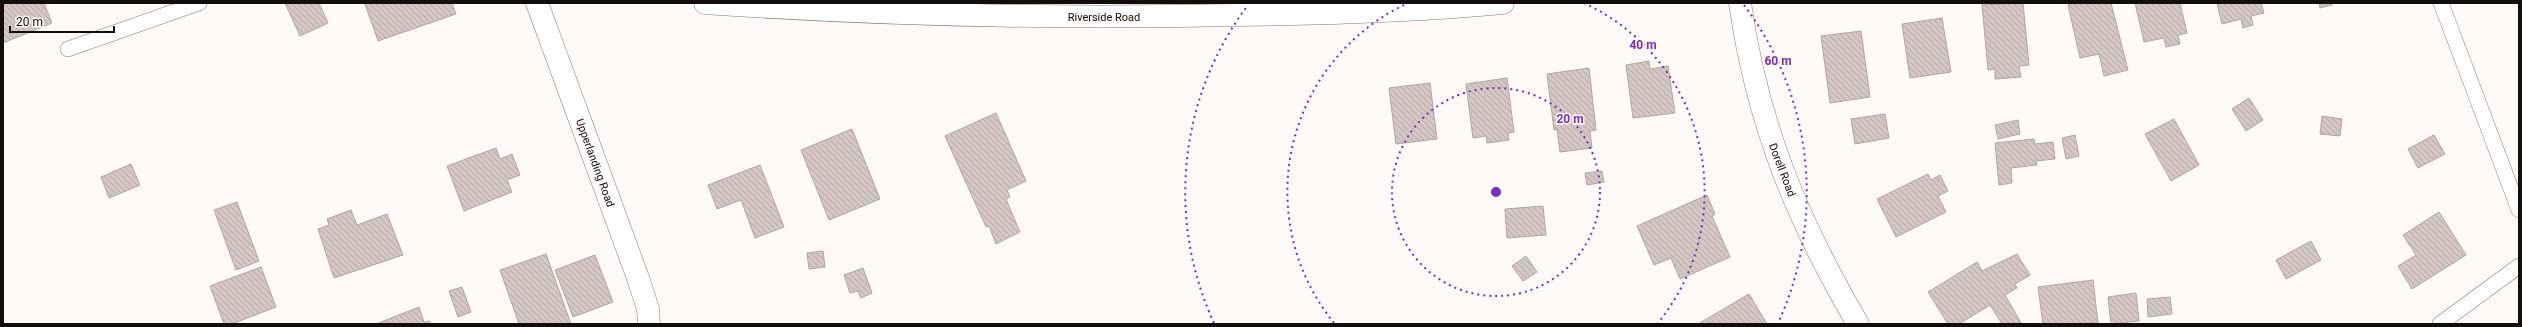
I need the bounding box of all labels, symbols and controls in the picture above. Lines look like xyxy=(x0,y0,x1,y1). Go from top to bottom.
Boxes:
scale bar xyxy=(10,8,114,34)
street label: Riverside Road xyxy=(1068,11,1140,24)
text: 20 m xyxy=(16,15,43,29)
text: 40 m xyxy=(1629,38,1657,52)
text: 60 m xyxy=(1764,54,1792,68)
text: 20 m xyxy=(1556,112,1584,126)
street label: Upperlanding Road xyxy=(573,117,617,209)
street label: Dorell Road xyxy=(1766,141,1798,199)
centre of rings xyxy=(1489,185,1503,199)

